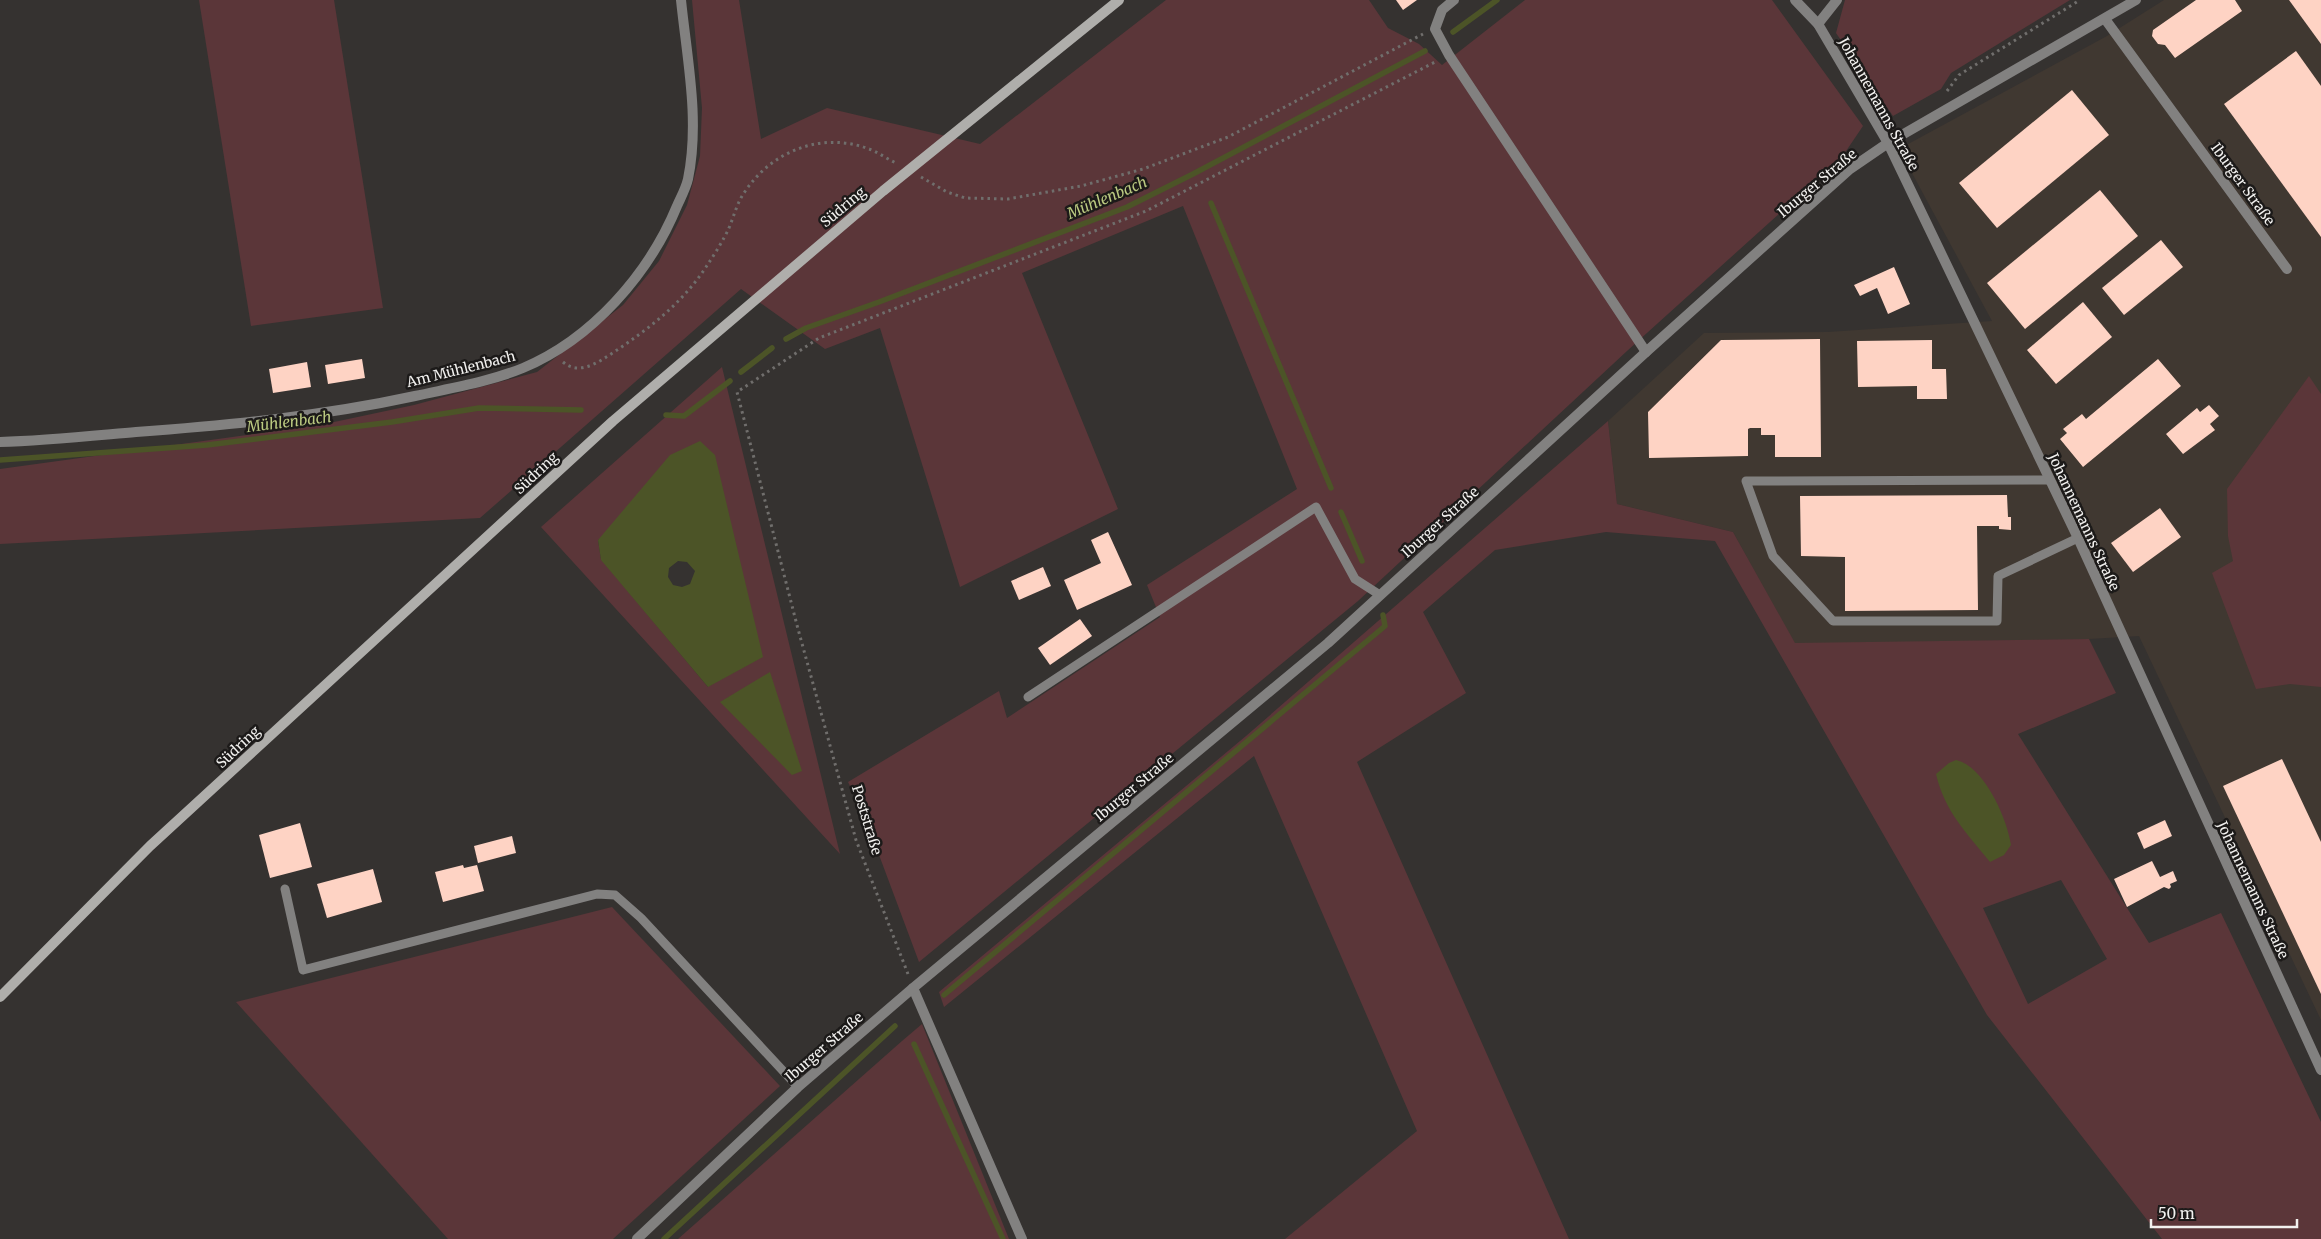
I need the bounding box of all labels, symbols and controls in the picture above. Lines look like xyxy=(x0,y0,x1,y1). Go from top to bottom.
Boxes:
street label: Johannemanns Straße xyxy=(1834,33,1923,174)
street label: Iburger Straße xyxy=(2207,139,2279,229)
street label: Iburger Straße xyxy=(1774,145,1860,221)
water label: Mühlenbach xyxy=(1063,172,1150,223)
street label: Südring xyxy=(817,182,870,231)
street label: Am Mühlenbach xyxy=(404,347,517,391)
water label: Mühlenbach xyxy=(244,407,332,436)
street label: Südring xyxy=(510,448,562,498)
street label: Johannemanns Straße xyxy=(2044,450,2124,594)
street label: Iburger Straße xyxy=(1398,483,1482,561)
street label: Südring xyxy=(212,722,264,772)
street label: Iburger Straße xyxy=(1091,749,1177,825)
street label: Poststraße xyxy=(848,783,886,857)
street label: Johannemanns Straße xyxy=(2213,818,2293,962)
street label: Iburger Straße xyxy=(781,1008,867,1086)
scale bar xyxy=(2151,1196,2297,1228)
text: 50 m xyxy=(2158,1204,2195,1223)

